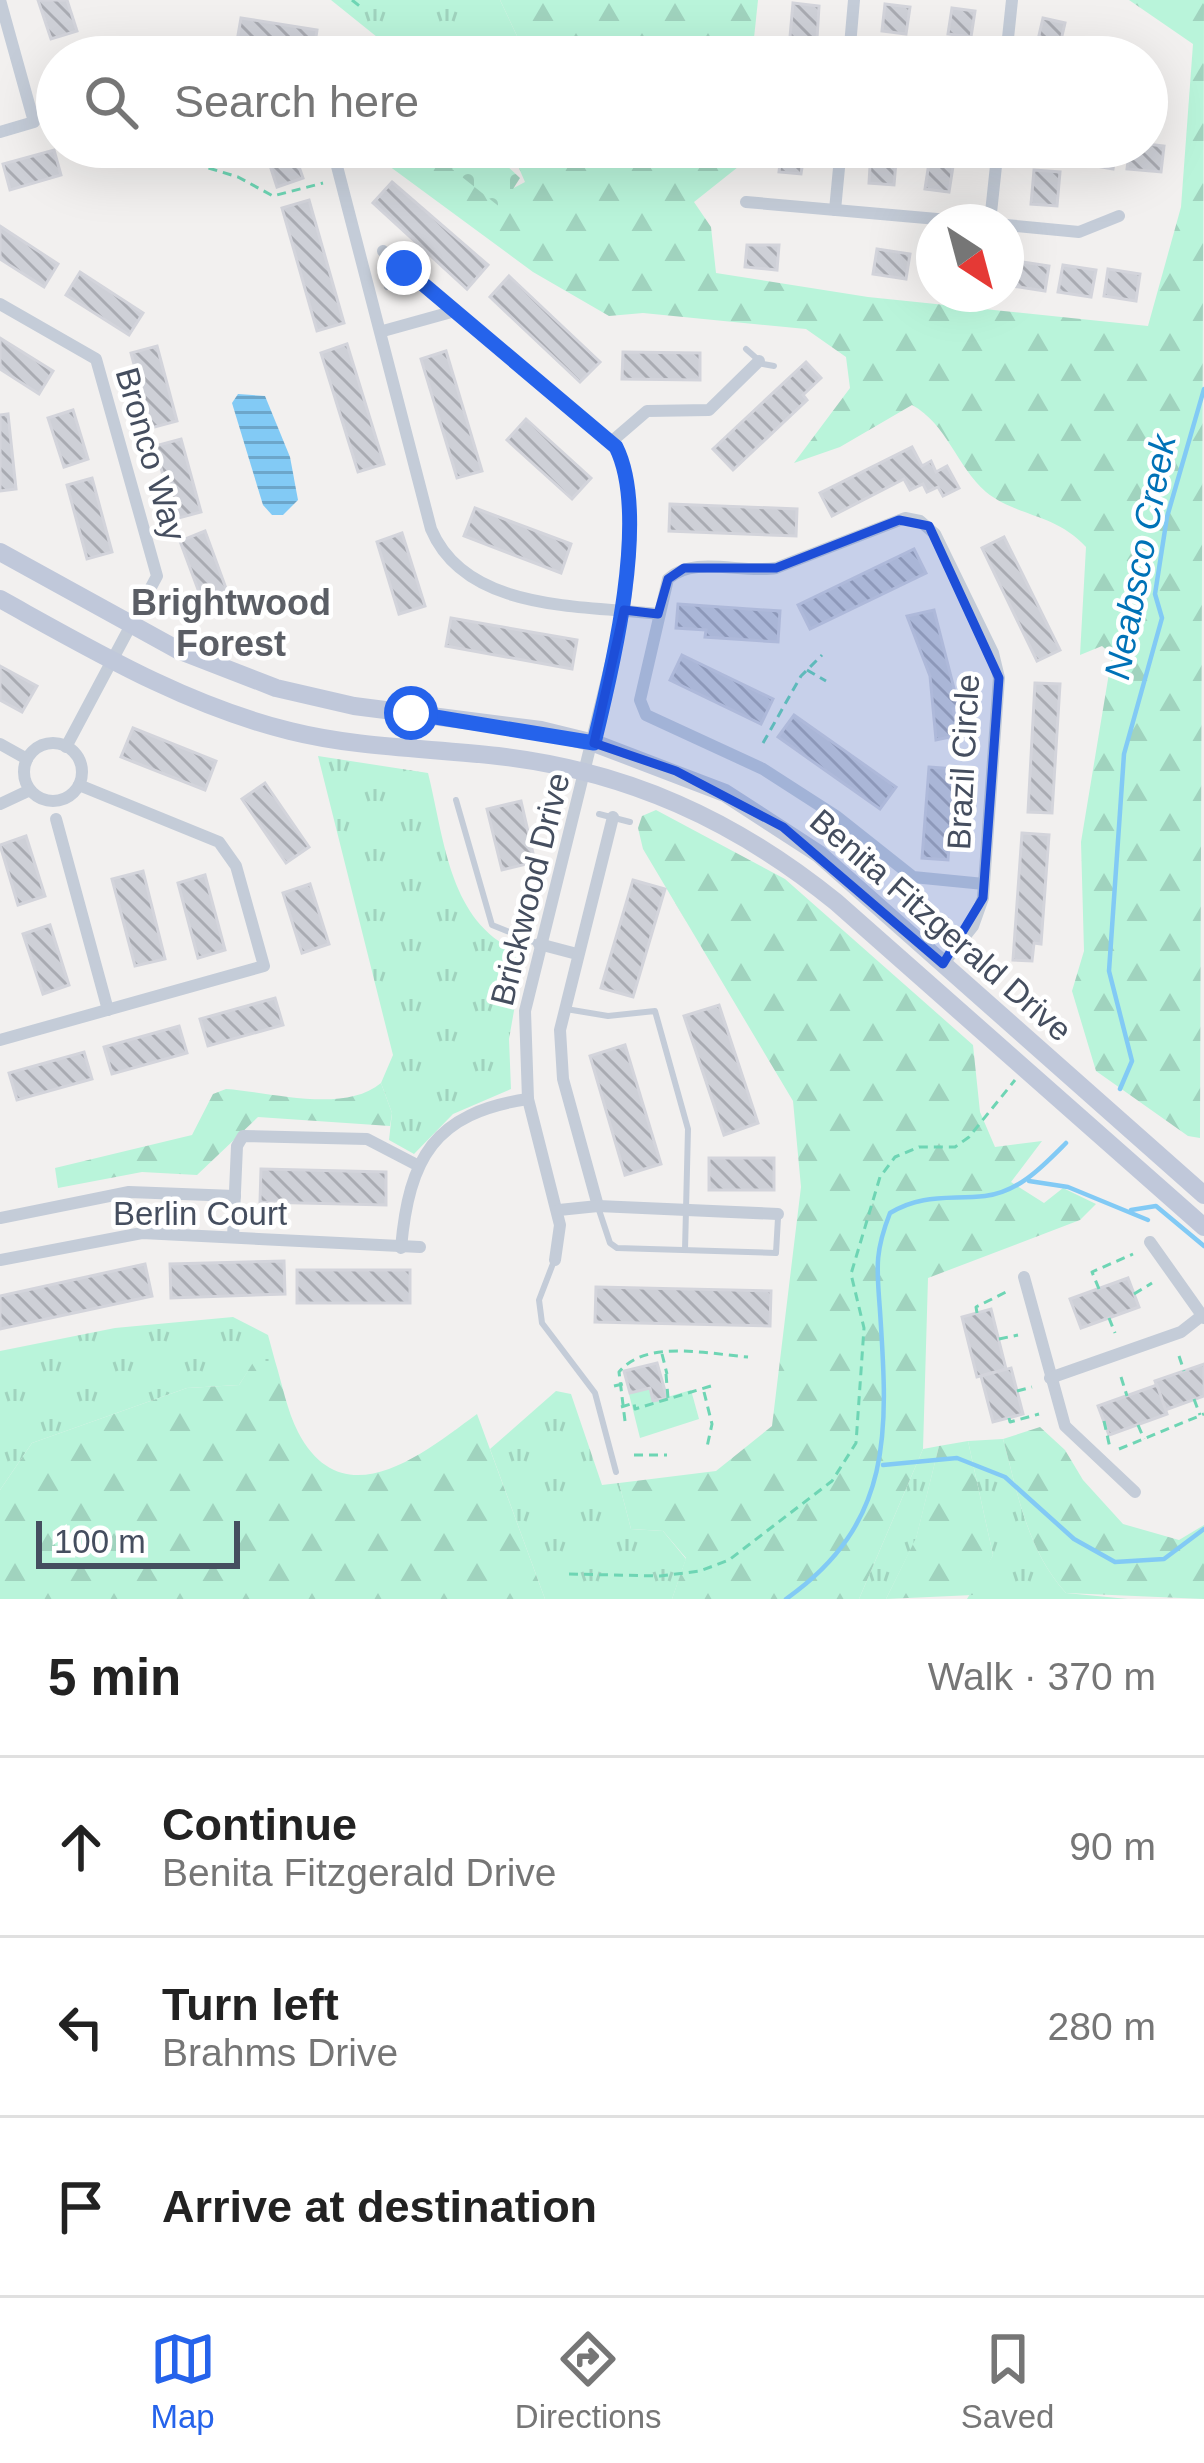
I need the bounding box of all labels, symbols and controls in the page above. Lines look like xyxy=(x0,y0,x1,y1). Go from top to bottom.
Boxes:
search box xyxy=(36,36,1168,168)
icon: search xyxy=(78,69,144,135)
text: Search here xyxy=(174,76,419,127)
north arrow xyxy=(916,204,1024,312)
route end xyxy=(377,241,431,295)
street label: Bronco Way xyxy=(109,363,194,545)
water label: Neabsco Creek xyxy=(1096,429,1184,683)
district label: Brightwood Forest xyxy=(131,582,331,664)
street label: Brazil Circle xyxy=(940,673,986,851)
route start xyxy=(384,686,438,740)
street label: Brickwood Drive xyxy=(483,769,577,1009)
street label: Benita Fitzgerald Drive xyxy=(803,802,1079,1048)
street label: Berlin Court xyxy=(113,1195,287,1232)
scale bar xyxy=(36,1515,240,1568)
text: 100 m xyxy=(54,1523,146,1560)
text: 5 min xyxy=(48,1649,181,1706)
text: Walk · 370 m xyxy=(928,1655,1156,1698)
text: Continue xyxy=(162,1799,357,1850)
icon: ahead xyxy=(48,1814,114,1880)
text: 90 m xyxy=(1069,1825,1156,1868)
text: Benita Fitzgerald Drive xyxy=(162,1851,557,1894)
text: Turn left xyxy=(162,1979,339,2030)
icon: left xyxy=(48,1994,114,2060)
text: 280 m xyxy=(1048,2005,1156,2048)
text: Brahms Drive xyxy=(162,2031,398,2074)
icon: arrive xyxy=(48,2174,114,2240)
text: Arrive at destination xyxy=(162,2181,597,2232)
tab: Map xyxy=(150,2326,216,2436)
tab: Directions xyxy=(515,2326,662,2436)
tab: Saved xyxy=(961,2326,1054,2436)

